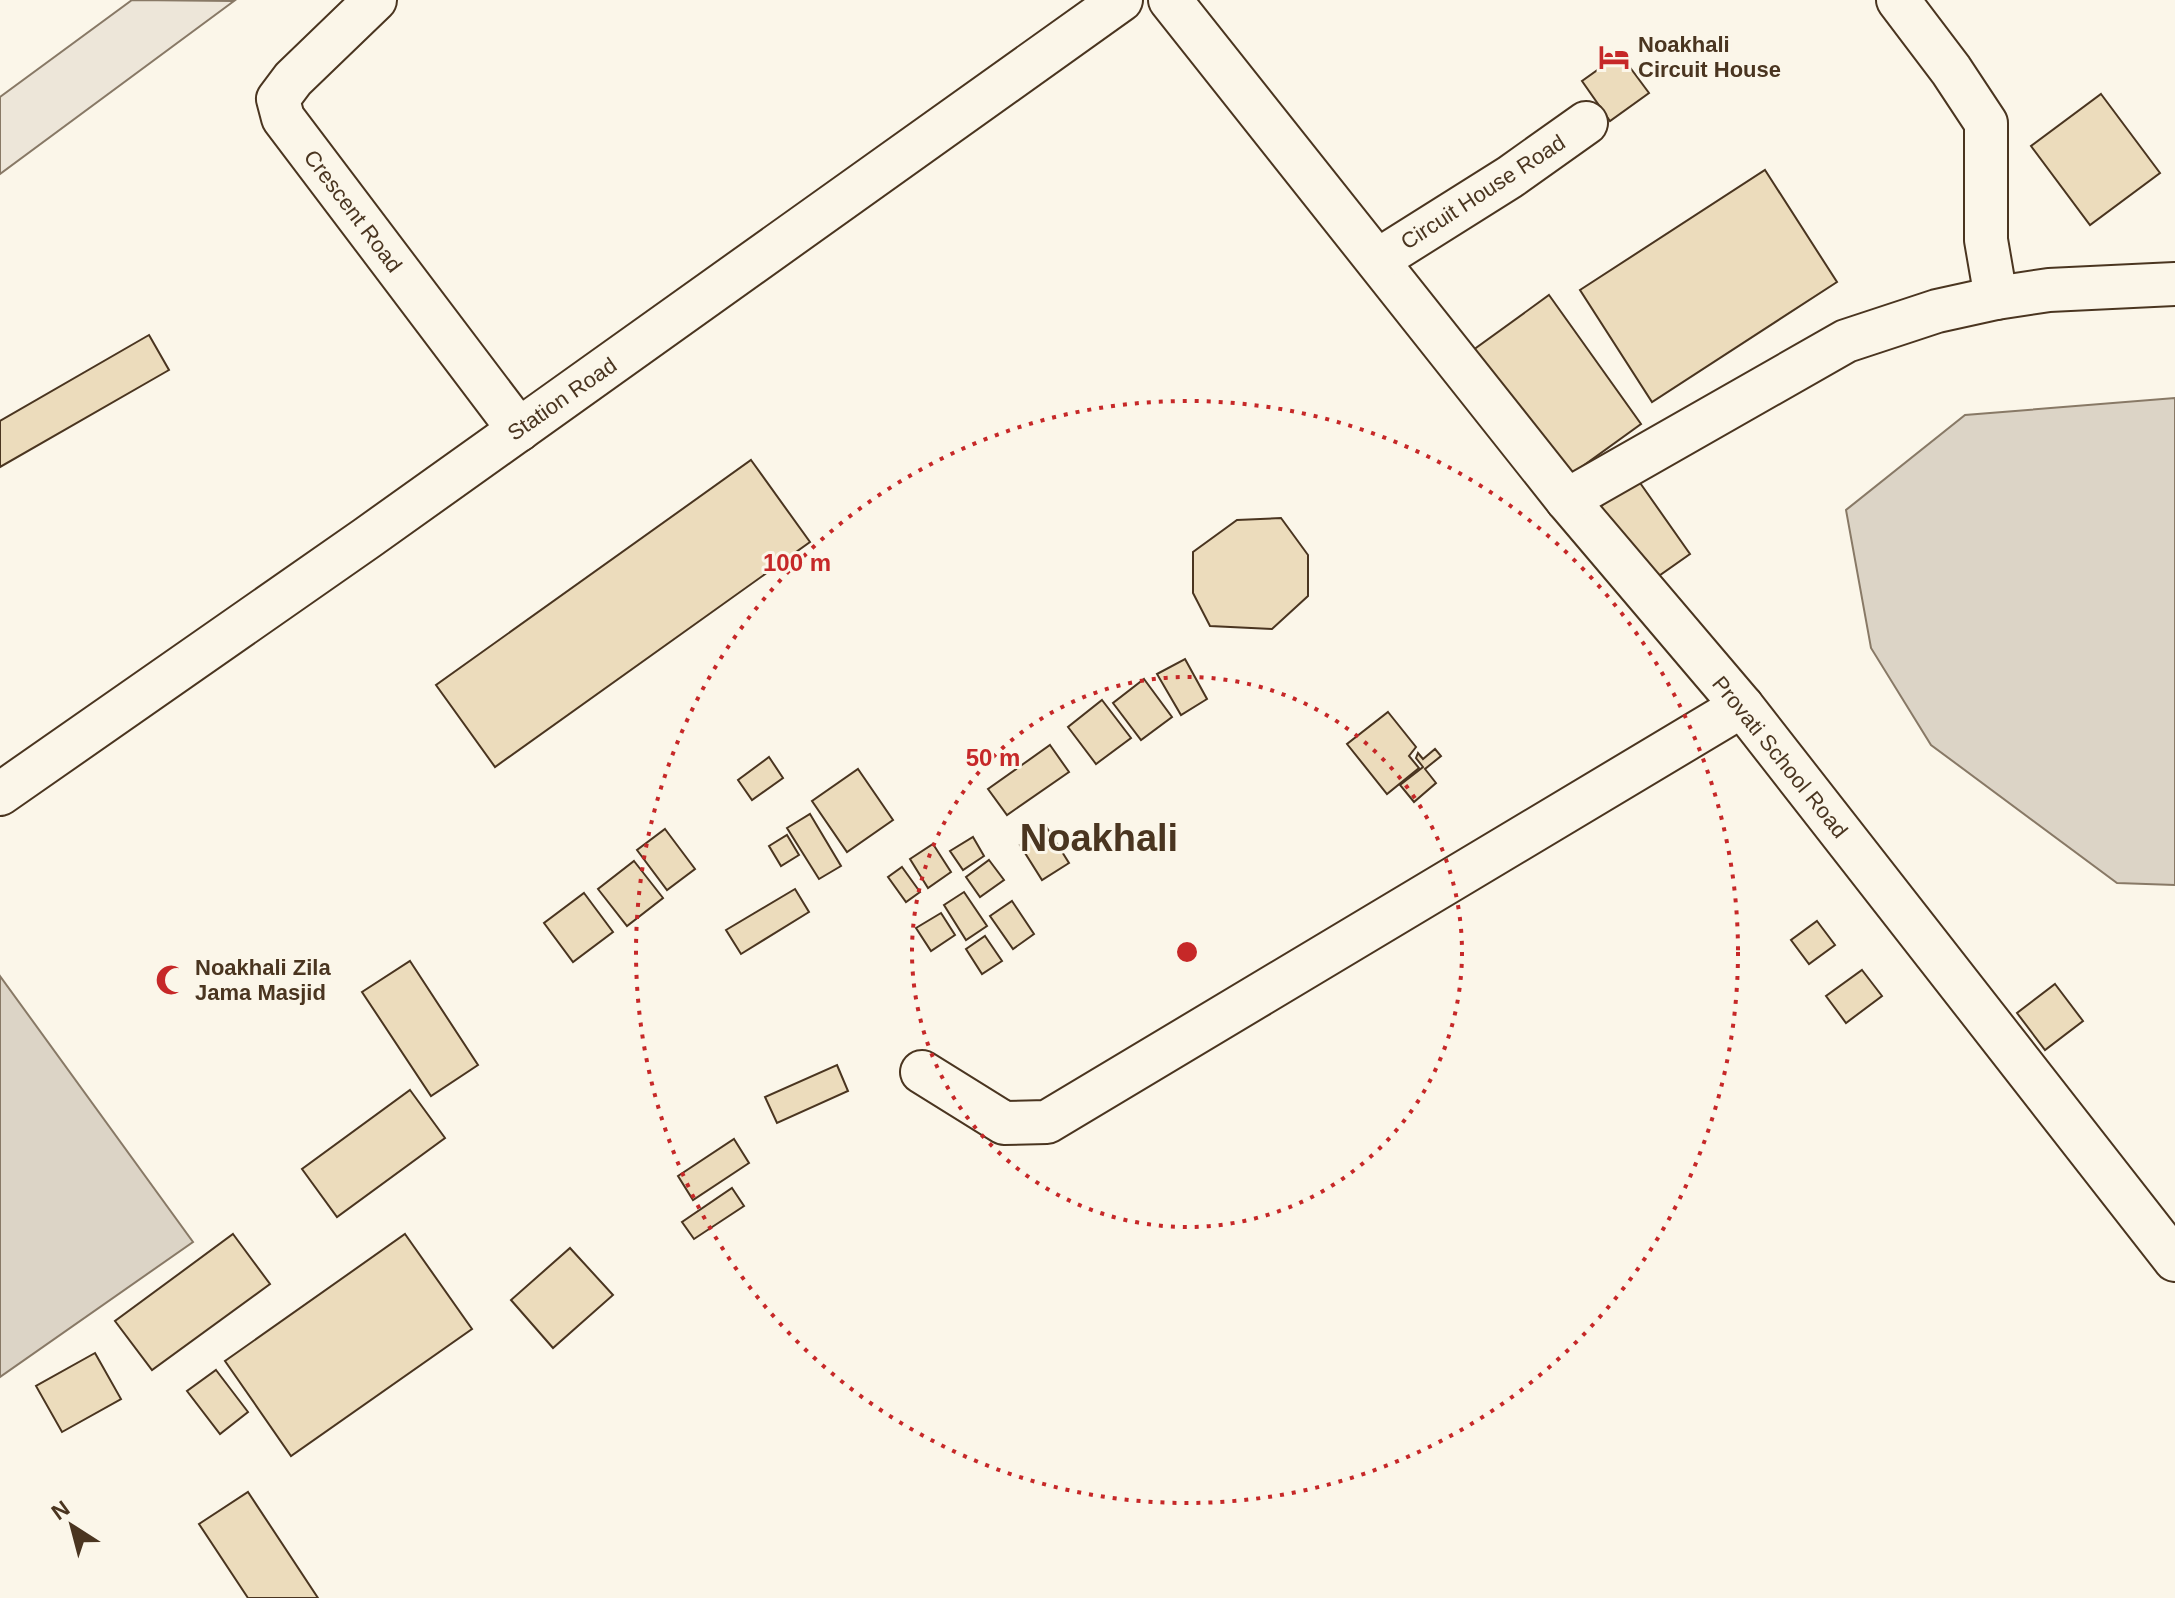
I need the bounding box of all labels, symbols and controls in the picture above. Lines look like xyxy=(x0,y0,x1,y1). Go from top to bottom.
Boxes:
place label: Noakhali Circuit House xyxy=(1638,32,1781,82)
hotel icon: Noakhali Circuit House xyxy=(1597,40,1631,74)
street label: Circuit House Road xyxy=(1396,130,1570,254)
street label: Crescent Road xyxy=(299,145,407,277)
street label: Station Road xyxy=(503,352,621,446)
text: 100 m xyxy=(763,549,831,576)
street label: Provati School Road xyxy=(1707,671,1853,843)
text: 50 m xyxy=(966,744,1020,771)
district label: Noakhali xyxy=(1020,817,1178,859)
centre of rings xyxy=(1173,938,1201,966)
place label: Noakhali Zila Jama Masjid xyxy=(195,955,331,1005)
mosque icon: Noakhali Zila Jama Masjid xyxy=(154,963,188,997)
north arrow xyxy=(32,1486,112,1566)
text: N xyxy=(47,1495,74,1525)

